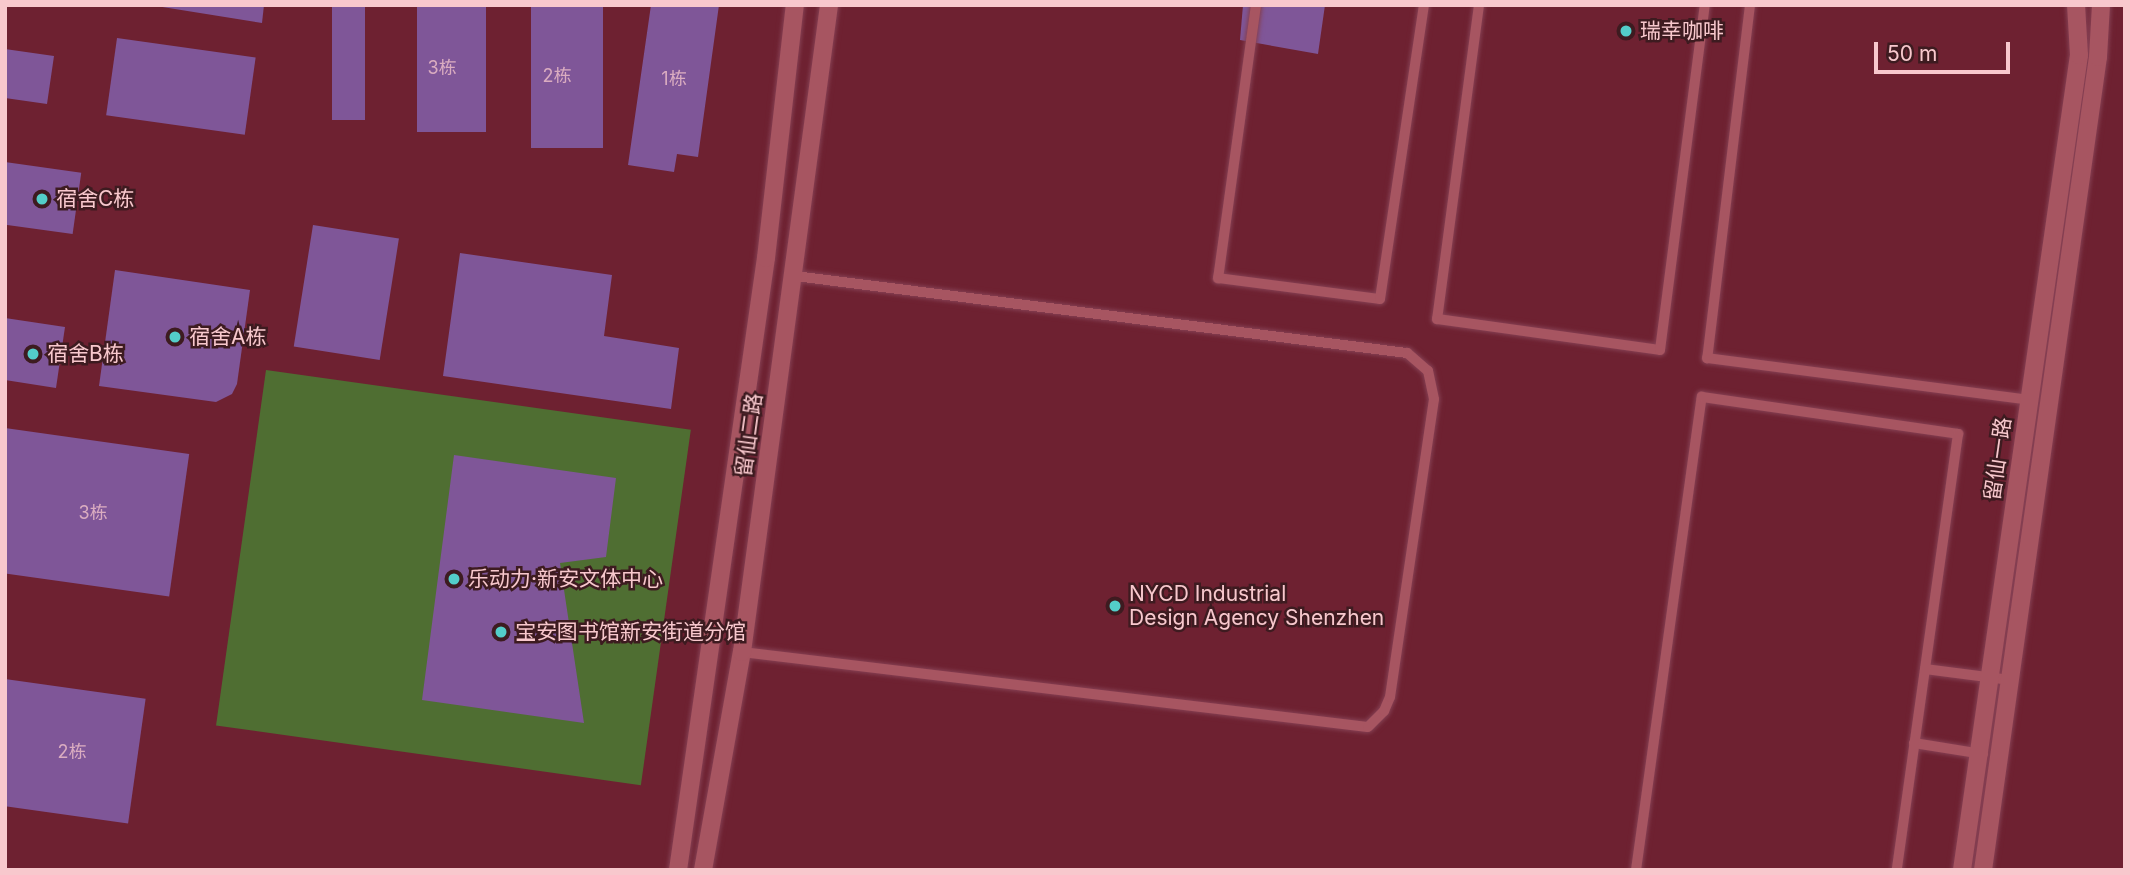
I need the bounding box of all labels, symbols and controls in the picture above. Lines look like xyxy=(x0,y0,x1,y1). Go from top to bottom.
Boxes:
place label: 瑞幸咖啡 xyxy=(1640,18,1724,44)
marker: 瑞幸咖啡 xyxy=(1618,23,1634,39)
scale bar xyxy=(1878,28,2014,72)
text: 50 m xyxy=(1887,41,1937,66)
house number: 3栋 xyxy=(427,57,457,79)
house number: 2栋 xyxy=(543,65,571,87)
house number: 1栋 xyxy=(661,68,687,90)
place label: 宿舍C栋 xyxy=(56,186,134,212)
marker: 宿舍C栋 xyxy=(34,191,50,207)
place label: 宿舍A栋 xyxy=(189,324,266,350)
marker: 宿舍A栋 xyxy=(167,329,183,345)
place label: 宿舍B栋 xyxy=(47,341,124,367)
marker: 宿舍B栋 xyxy=(25,346,41,362)
street label: 留仙二路 xyxy=(731,392,767,478)
street label: 留仙一路 xyxy=(1980,416,2016,502)
house number: 3栋 xyxy=(78,502,108,524)
place label: 乐动力·新安文体中心 xyxy=(468,566,663,592)
marker: 乐动力·新安文体中心 xyxy=(446,571,462,587)
place label: NYCD Industrial Design Agency Shenzhen xyxy=(1129,581,1384,631)
marker: NYCD Industrial Design Agency Shenzhen xyxy=(1107,598,1123,614)
place label: 宝安图书馆新安街道分馆 xyxy=(515,619,746,645)
marker: 宝安图书馆新安街道分馆 xyxy=(493,624,509,640)
house number: 2栋 xyxy=(58,741,86,763)

